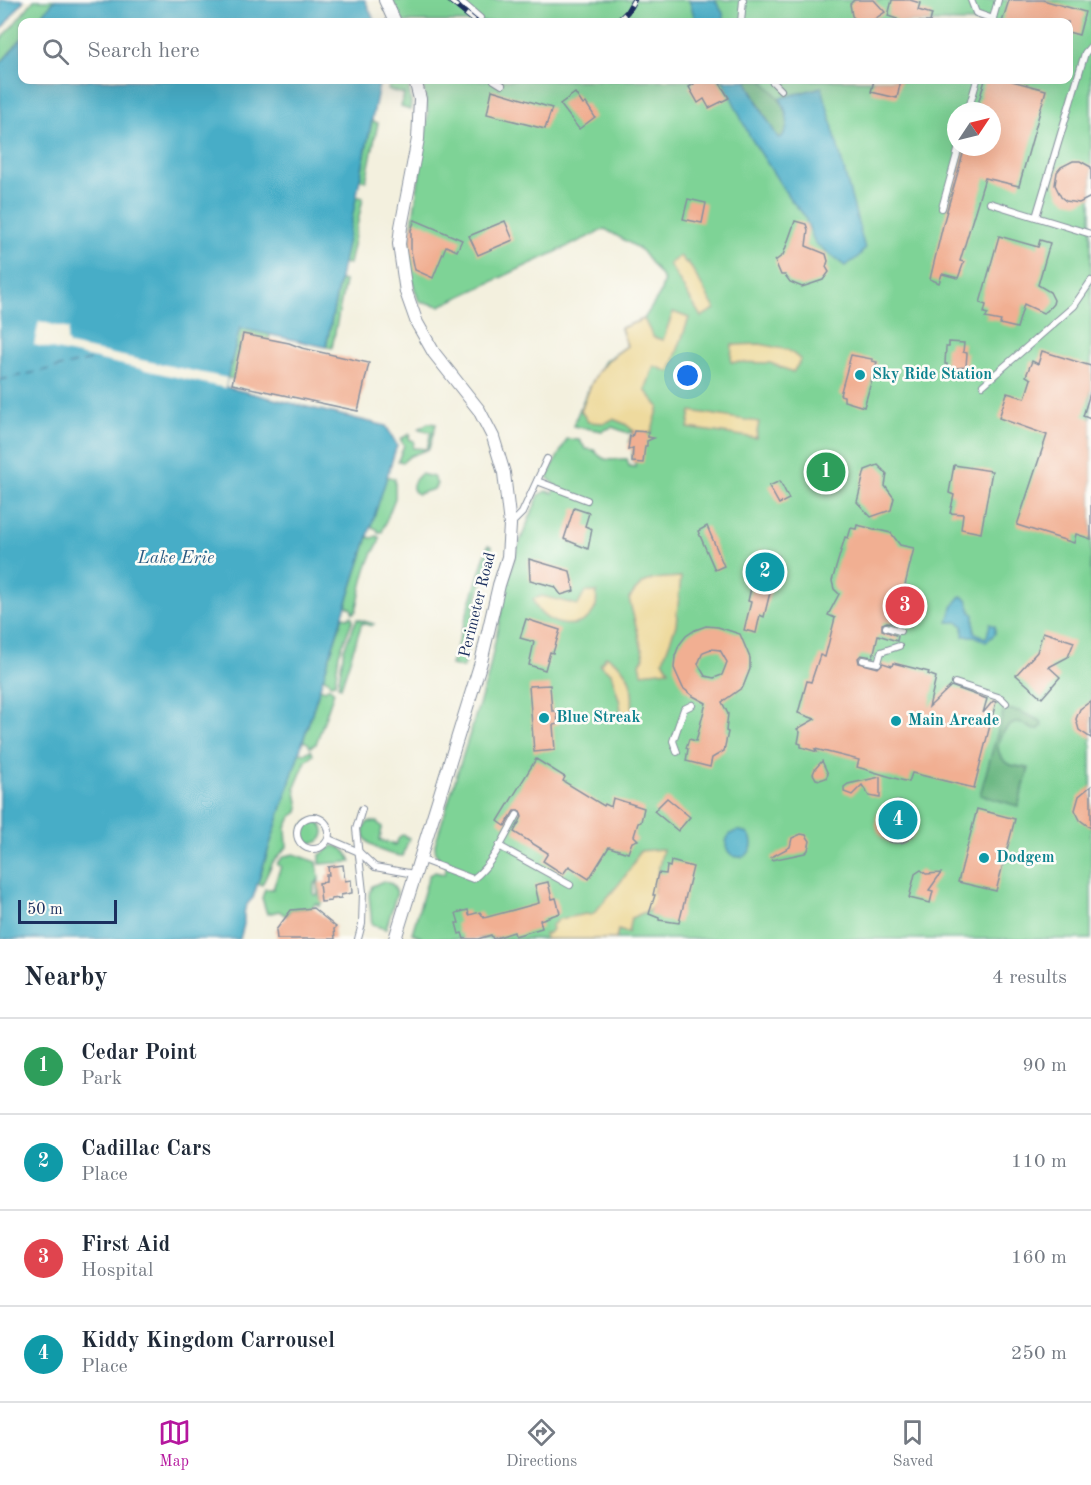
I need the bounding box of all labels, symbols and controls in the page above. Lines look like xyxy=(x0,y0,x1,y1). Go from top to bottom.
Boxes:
search box xyxy=(18,18,1073,84)
icon: search xyxy=(39,35,72,68)
text: Search here xyxy=(87,40,200,62)
north arrow xyxy=(947,102,1001,156)
your location xyxy=(673,361,702,390)
place label: Sky Ride Station xyxy=(872,367,992,383)
marker: Sky Ride Station xyxy=(853,368,867,382)
pin: 1 xyxy=(806,450,846,494)
water label: Lake Erie xyxy=(137,549,214,567)
pin: 2 xyxy=(746,550,784,594)
street label: Perimeter Road xyxy=(457,551,499,659)
pin: 3 xyxy=(886,584,924,628)
place label: Blue Streak xyxy=(556,710,640,726)
marker: Blue Streak xyxy=(537,711,551,725)
place label: Main Arcade xyxy=(908,713,999,729)
marker: Main Arcade xyxy=(889,714,903,728)
pin: 4 xyxy=(878,798,918,842)
place label: Dodgem xyxy=(996,850,1055,866)
marker: Dodgem xyxy=(977,851,991,865)
scale bar xyxy=(18,897,117,924)
text: 50 m xyxy=(27,902,63,918)
text: Nearby xyxy=(24,965,108,991)
text: 4 results xyxy=(992,968,1067,988)
text: Cedar Point xyxy=(81,1042,197,1064)
text: 1 xyxy=(38,1056,49,1076)
text: 90 m xyxy=(1022,1056,1067,1076)
text: Park xyxy=(81,1069,122,1089)
text: Cadillac Cars xyxy=(81,1138,211,1160)
text: 2 xyxy=(38,1152,49,1172)
text: 110 m xyxy=(1011,1152,1067,1172)
text: Place xyxy=(81,1165,128,1185)
text: First Aid xyxy=(81,1234,170,1256)
text: 3 xyxy=(38,1248,49,1268)
text: 160 m xyxy=(1011,1248,1067,1268)
text: Hospital xyxy=(81,1261,153,1281)
text: Kiddy Kingdom Carrousel xyxy=(81,1330,335,1352)
text: 4 xyxy=(38,1344,49,1364)
text: 250 m xyxy=(1011,1344,1067,1364)
text: Place xyxy=(81,1357,128,1377)
tab: Map xyxy=(158,1416,191,1472)
tab: Directions xyxy=(506,1416,577,1472)
tab: Saved xyxy=(893,1416,933,1472)

